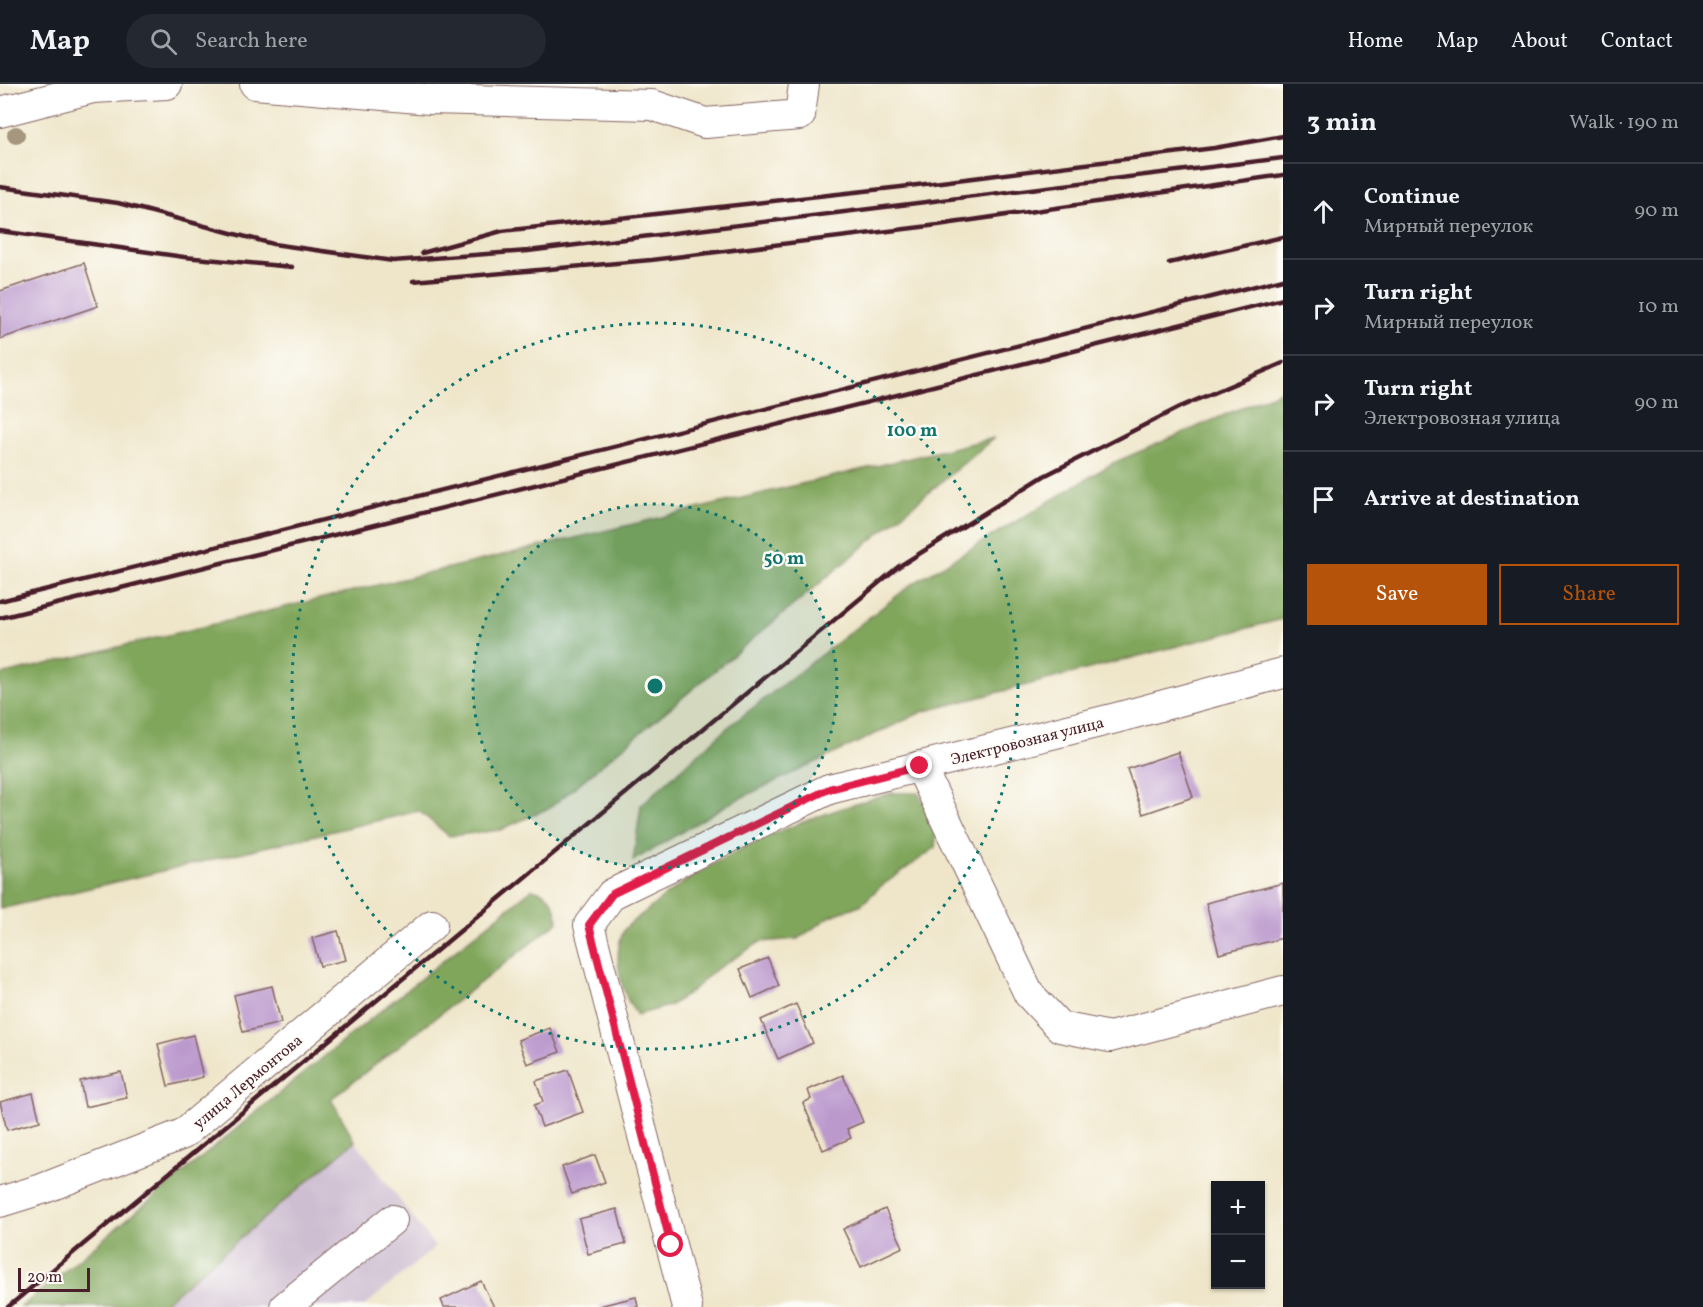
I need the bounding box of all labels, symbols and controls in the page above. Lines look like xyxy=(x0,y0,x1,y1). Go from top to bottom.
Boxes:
search box xyxy=(126,14,546,68)
text: Map xyxy=(30,22,90,61)
icon: search xyxy=(147,25,180,58)
text: Search here xyxy=(195,26,308,57)
text: Home xyxy=(1348,27,1403,56)
text: Map xyxy=(1436,27,1478,56)
text: About xyxy=(1511,27,1568,56)
text: Contact xyxy=(1601,27,1673,56)
text: 3 min xyxy=(1307,105,1377,141)
text: Walk · 190 m xyxy=(1569,109,1679,137)
text: Continue xyxy=(1364,182,1460,213)
icon: ahead xyxy=(1307,195,1340,228)
text: 90 m xyxy=(1635,197,1679,225)
text: Мирный переулок xyxy=(1364,213,1533,241)
text: Turn right xyxy=(1364,278,1472,309)
icon: right xyxy=(1307,291,1340,324)
text: 10 m xyxy=(1638,293,1679,321)
text: Мирный переулок xyxy=(1364,309,1533,337)
text: Turn right xyxy=(1364,374,1472,405)
icon: right xyxy=(1307,387,1340,420)
text: 90 m xyxy=(1635,389,1679,417)
text: Электровозная улица xyxy=(1364,405,1561,433)
text: 100 m xyxy=(887,419,937,444)
icon: arrive xyxy=(1307,483,1340,516)
text: Arrive at destination xyxy=(1364,484,1580,515)
text: 50 m xyxy=(764,547,804,572)
button: Save xyxy=(1307,564,1487,625)
button: Share xyxy=(1499,564,1679,625)
centre of rings xyxy=(645,676,665,696)
street label: Электровозная улица xyxy=(949,712,1106,772)
route end xyxy=(906,752,932,778)
street label: улица Лермонтова xyxy=(189,1030,308,1135)
map controls xyxy=(1211,1181,1265,1289)
button: + xyxy=(1211,1181,1265,1235)
route start xyxy=(657,1231,683,1257)
button: − xyxy=(1211,1235,1265,1289)
scale bar xyxy=(18,1265,90,1292)
text: 20 m xyxy=(27,1267,62,1289)

